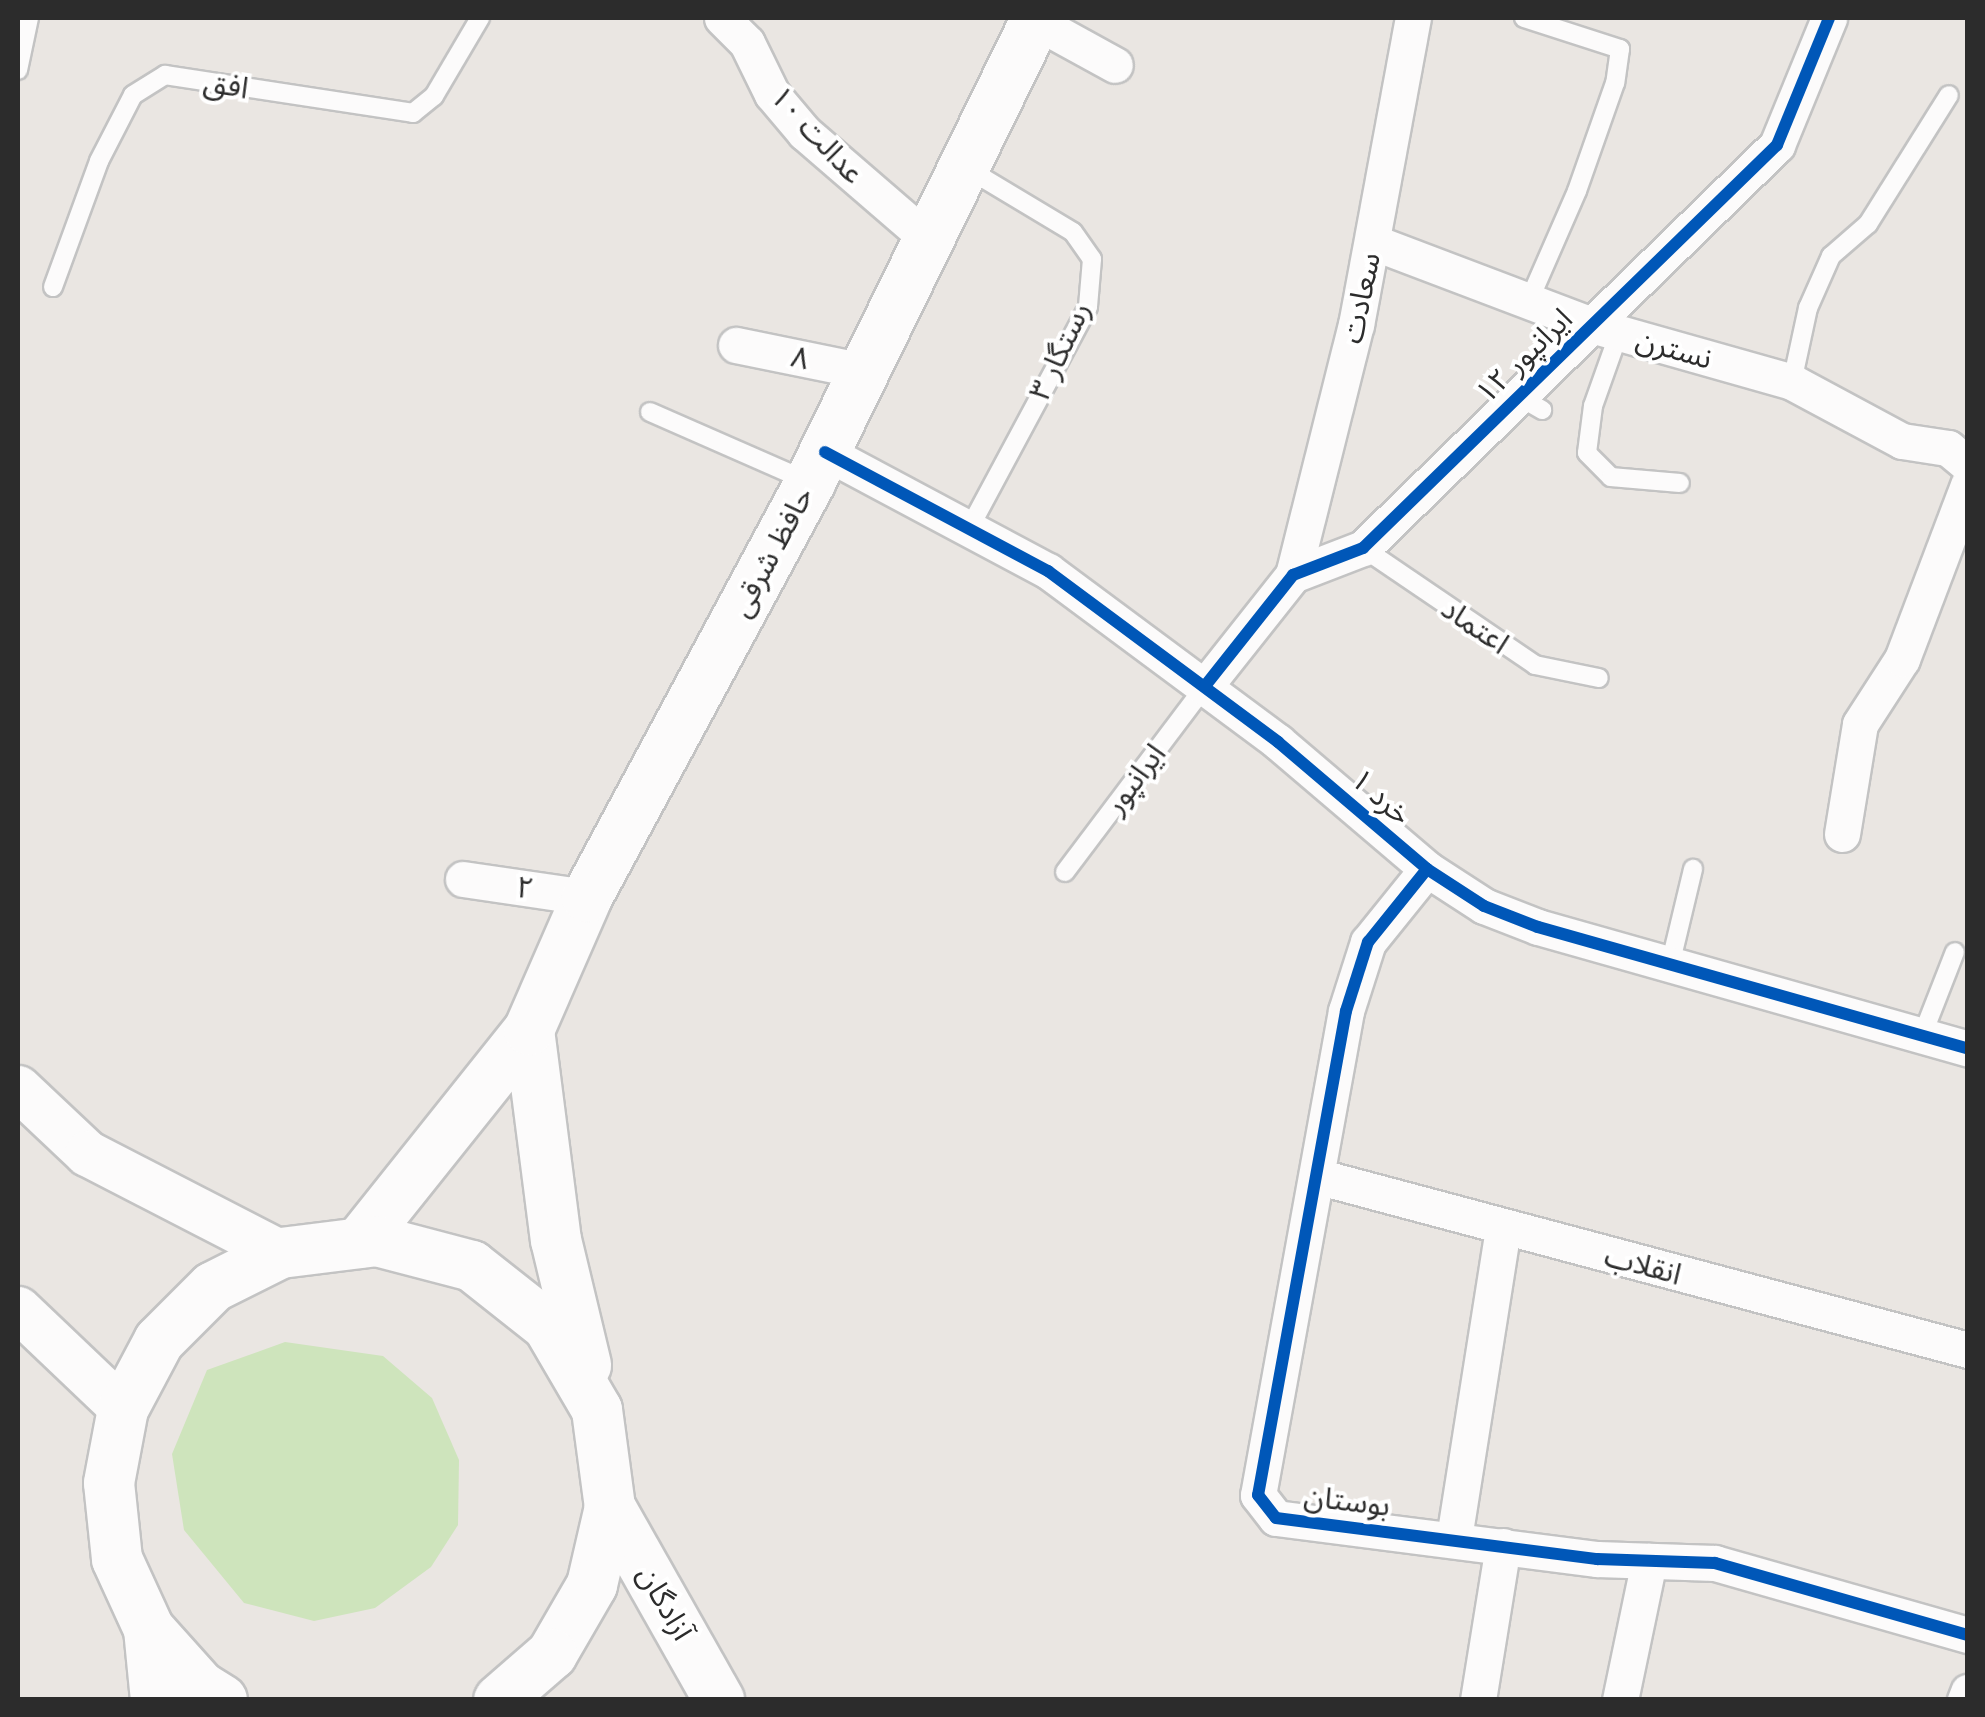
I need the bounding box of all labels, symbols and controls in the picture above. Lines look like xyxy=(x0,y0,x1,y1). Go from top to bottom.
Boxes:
street label: افق xyxy=(201,64,251,106)
street label: عدالت ۱۰ xyxy=(763,79,871,191)
street label: سعادت xyxy=(1334,249,1388,347)
street label: رستگار ۳ xyxy=(1022,296,1098,406)
street label: ایرانپور ۱۲ xyxy=(1468,301,1580,411)
street label: نسترن xyxy=(1632,321,1716,377)
street label: ۸ xyxy=(788,339,812,377)
street label: حافظ شرقی xyxy=(723,481,821,623)
street label: اعتماد xyxy=(1434,590,1516,662)
street label: ایرانپور xyxy=(1097,737,1173,821)
street label: خرد ۱ xyxy=(1344,761,1418,833)
street label: ۲ xyxy=(514,869,536,907)
street label: انقلاب xyxy=(1601,1238,1685,1292)
street label: بوستان xyxy=(1302,1478,1392,1524)
street label: آزادگان xyxy=(629,1559,701,1647)

